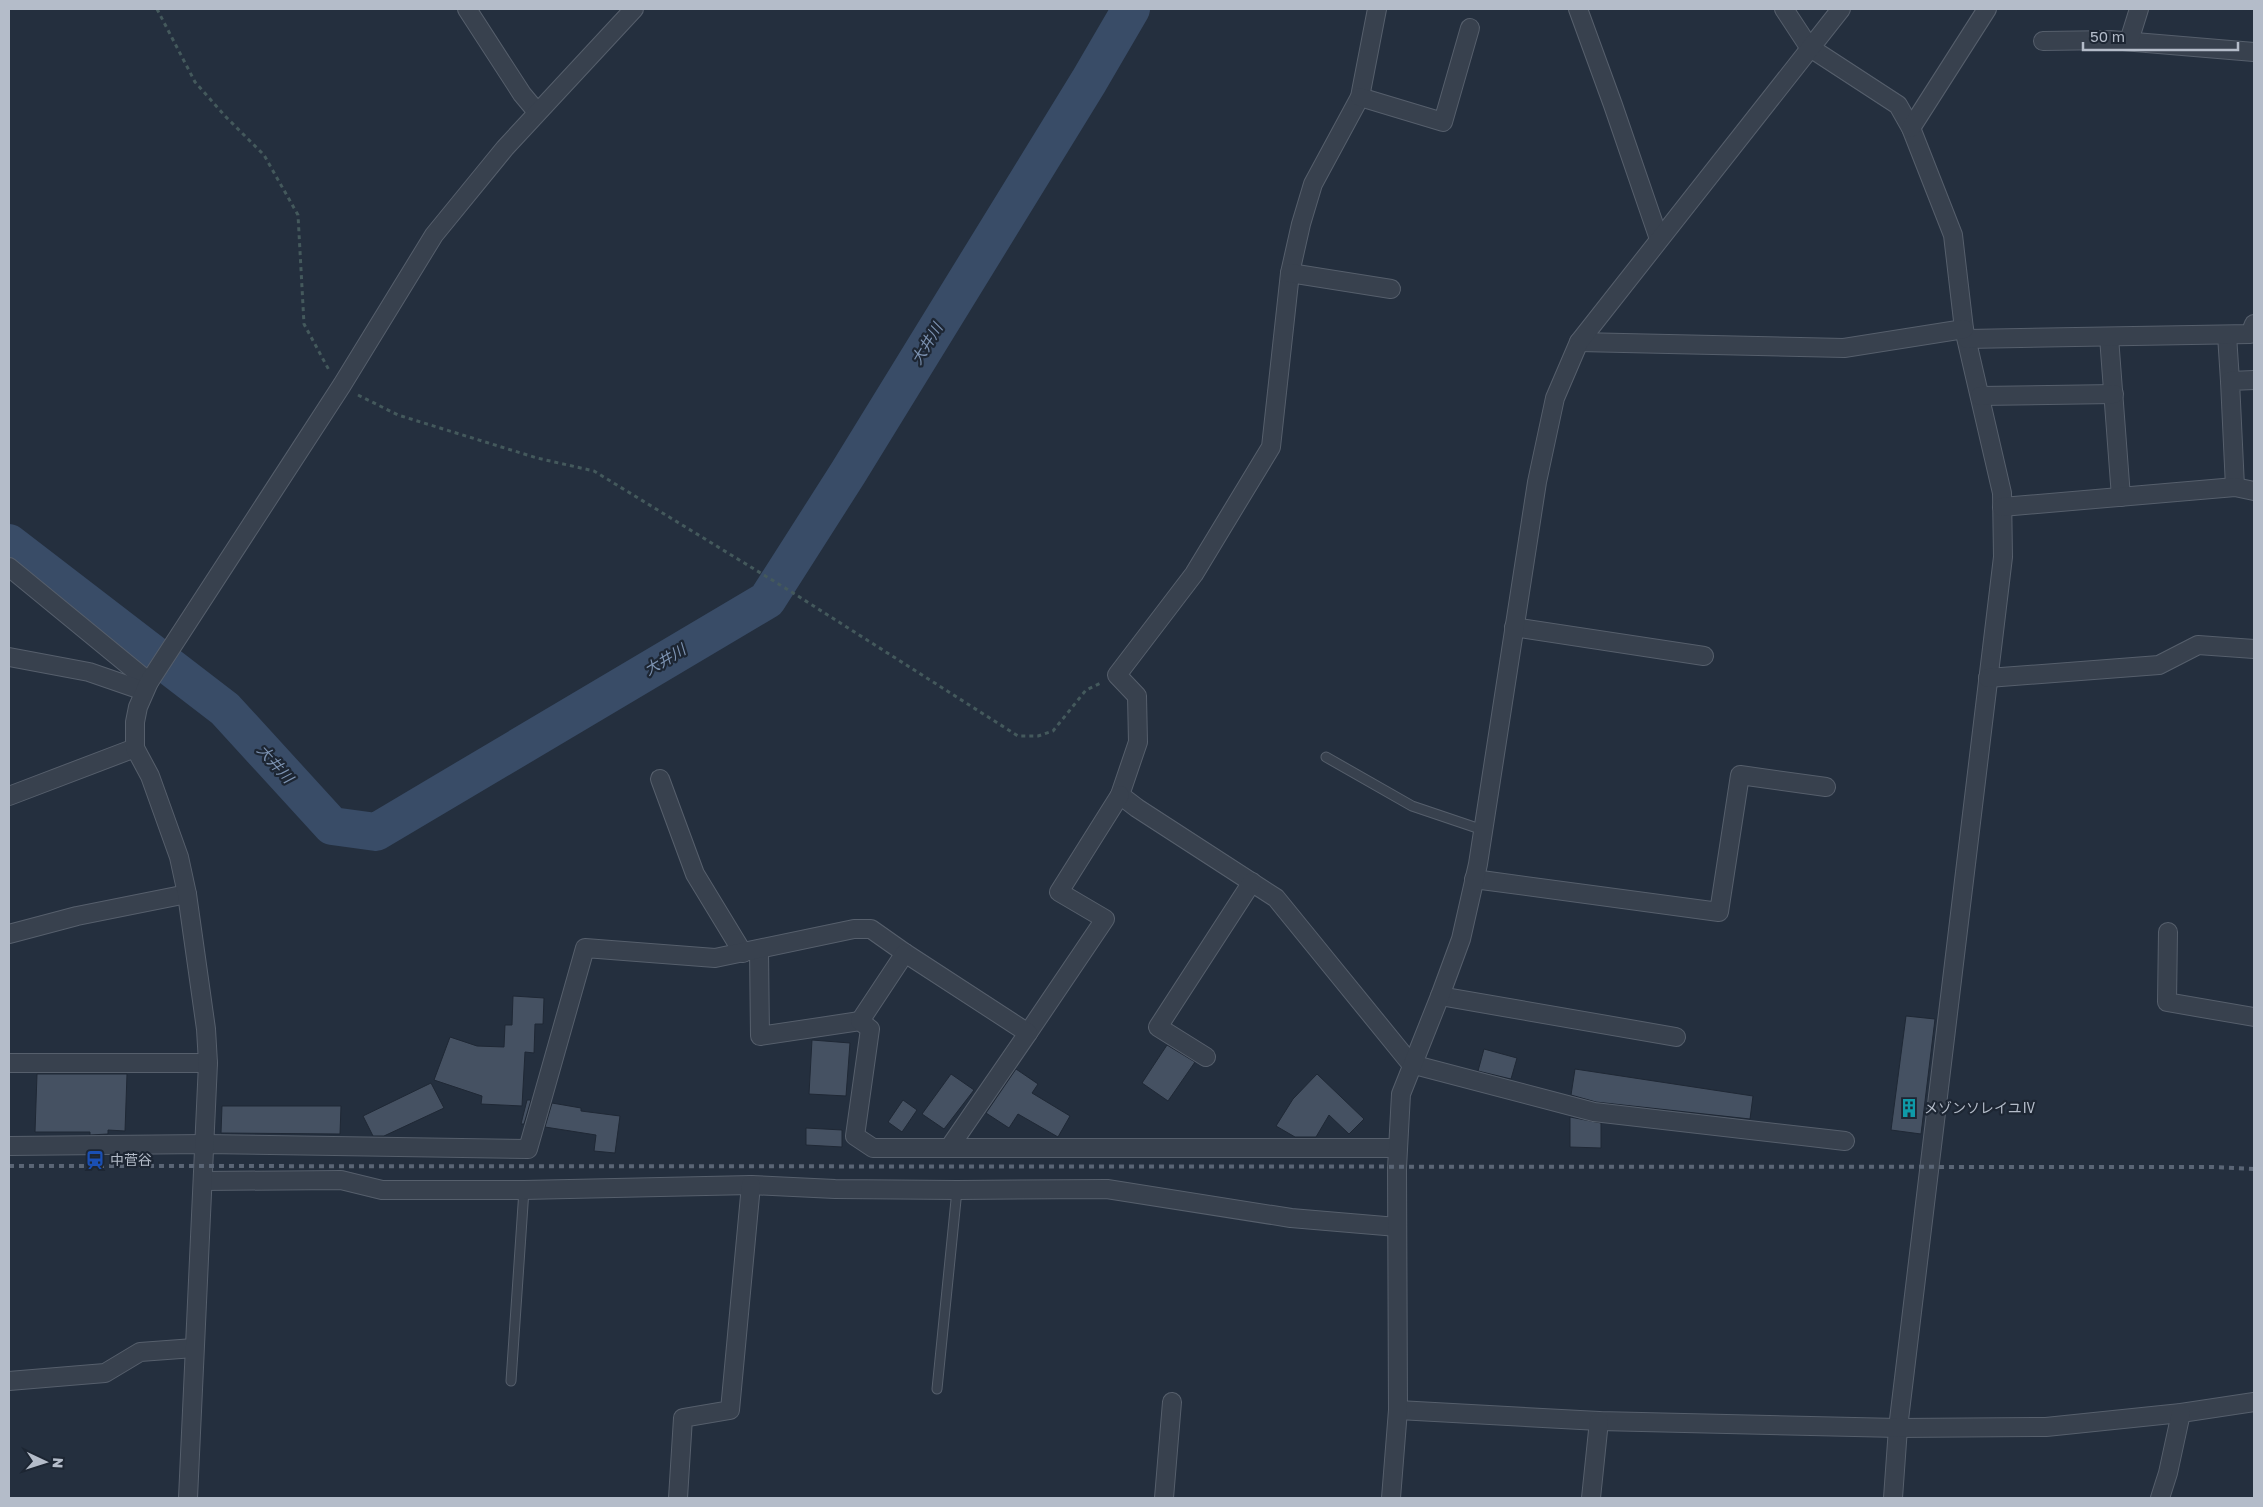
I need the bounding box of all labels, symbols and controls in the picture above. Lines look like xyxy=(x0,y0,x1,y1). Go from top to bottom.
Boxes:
scale bar xyxy=(2083,20,2238,52)
text: 50 m xyxy=(2090,27,2125,45)
water label: 大井川 xyxy=(907,318,946,367)
water label: 大井川 xyxy=(641,639,690,678)
water label: 大井川 xyxy=(254,741,299,788)
building icon: メゾンソレイユⅣ xyxy=(1898,1097,1920,1119)
place label: メゾンソレイユⅣ xyxy=(1924,1099,2036,1116)
station icon: 中菅谷 xyxy=(84,1149,106,1171)
place label: 中菅谷 xyxy=(110,1151,152,1168)
north arrow xyxy=(20,1437,70,1487)
text: N xyxy=(50,1457,67,1469)

